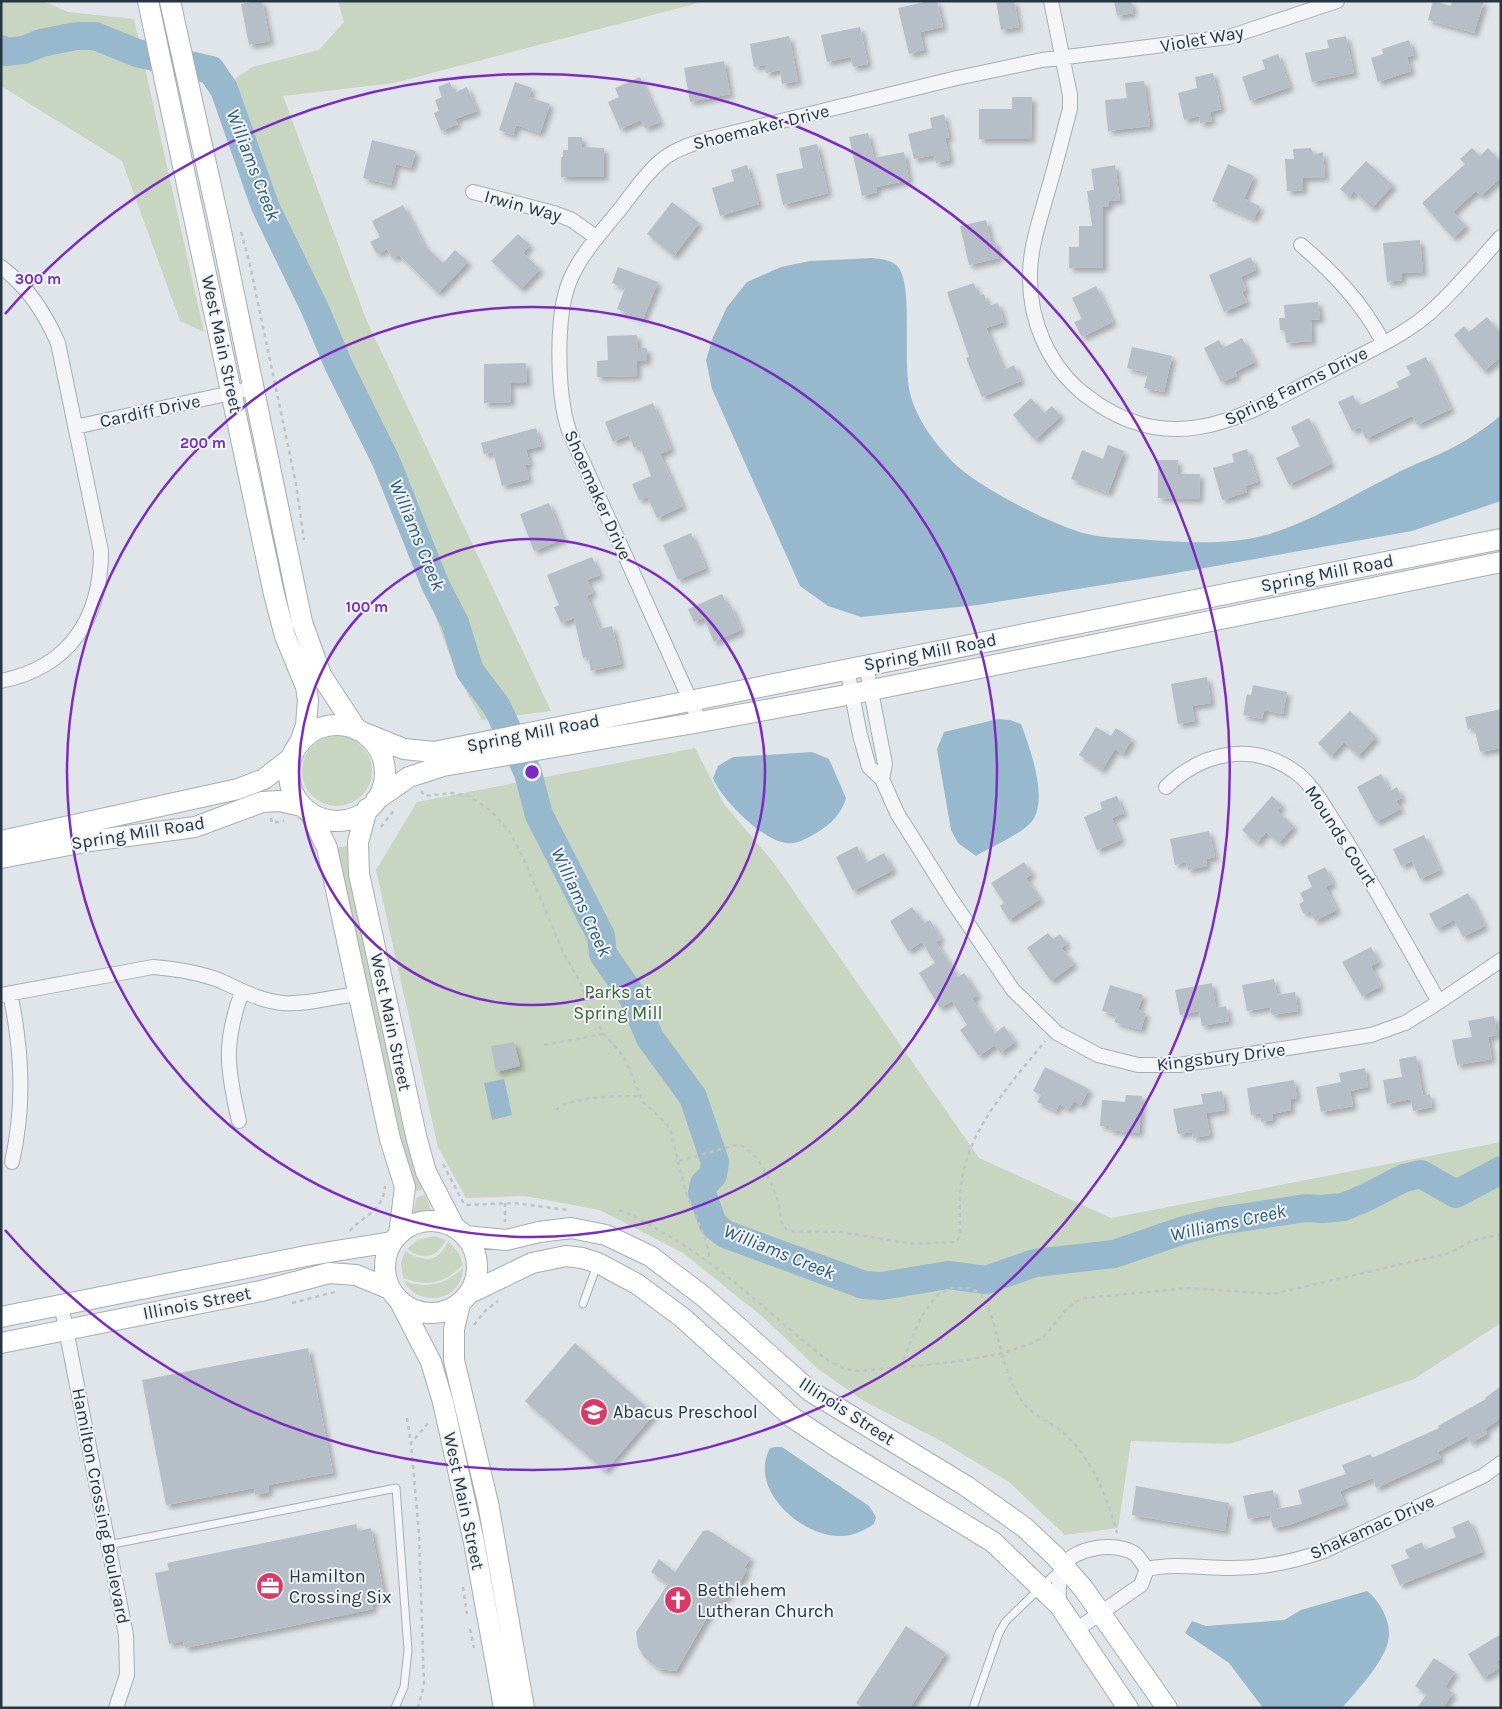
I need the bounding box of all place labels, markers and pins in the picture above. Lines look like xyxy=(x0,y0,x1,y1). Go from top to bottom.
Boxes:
centre of rings xyxy=(523,763,541,781)
school or university icon: Abacus Preschool xyxy=(579,1397,609,1427)
place label: Abacus Preschool xyxy=(613,1401,758,1423)
place label: Hamilton Crossing Six xyxy=(289,1565,391,1608)
office icon: Hamilton Crossing Six xyxy=(255,1571,285,1601)
place label: Bethlehem Lutheran Church xyxy=(697,1579,834,1622)
church icon: Bethlehem Lutheran Church xyxy=(663,1585,693,1615)

